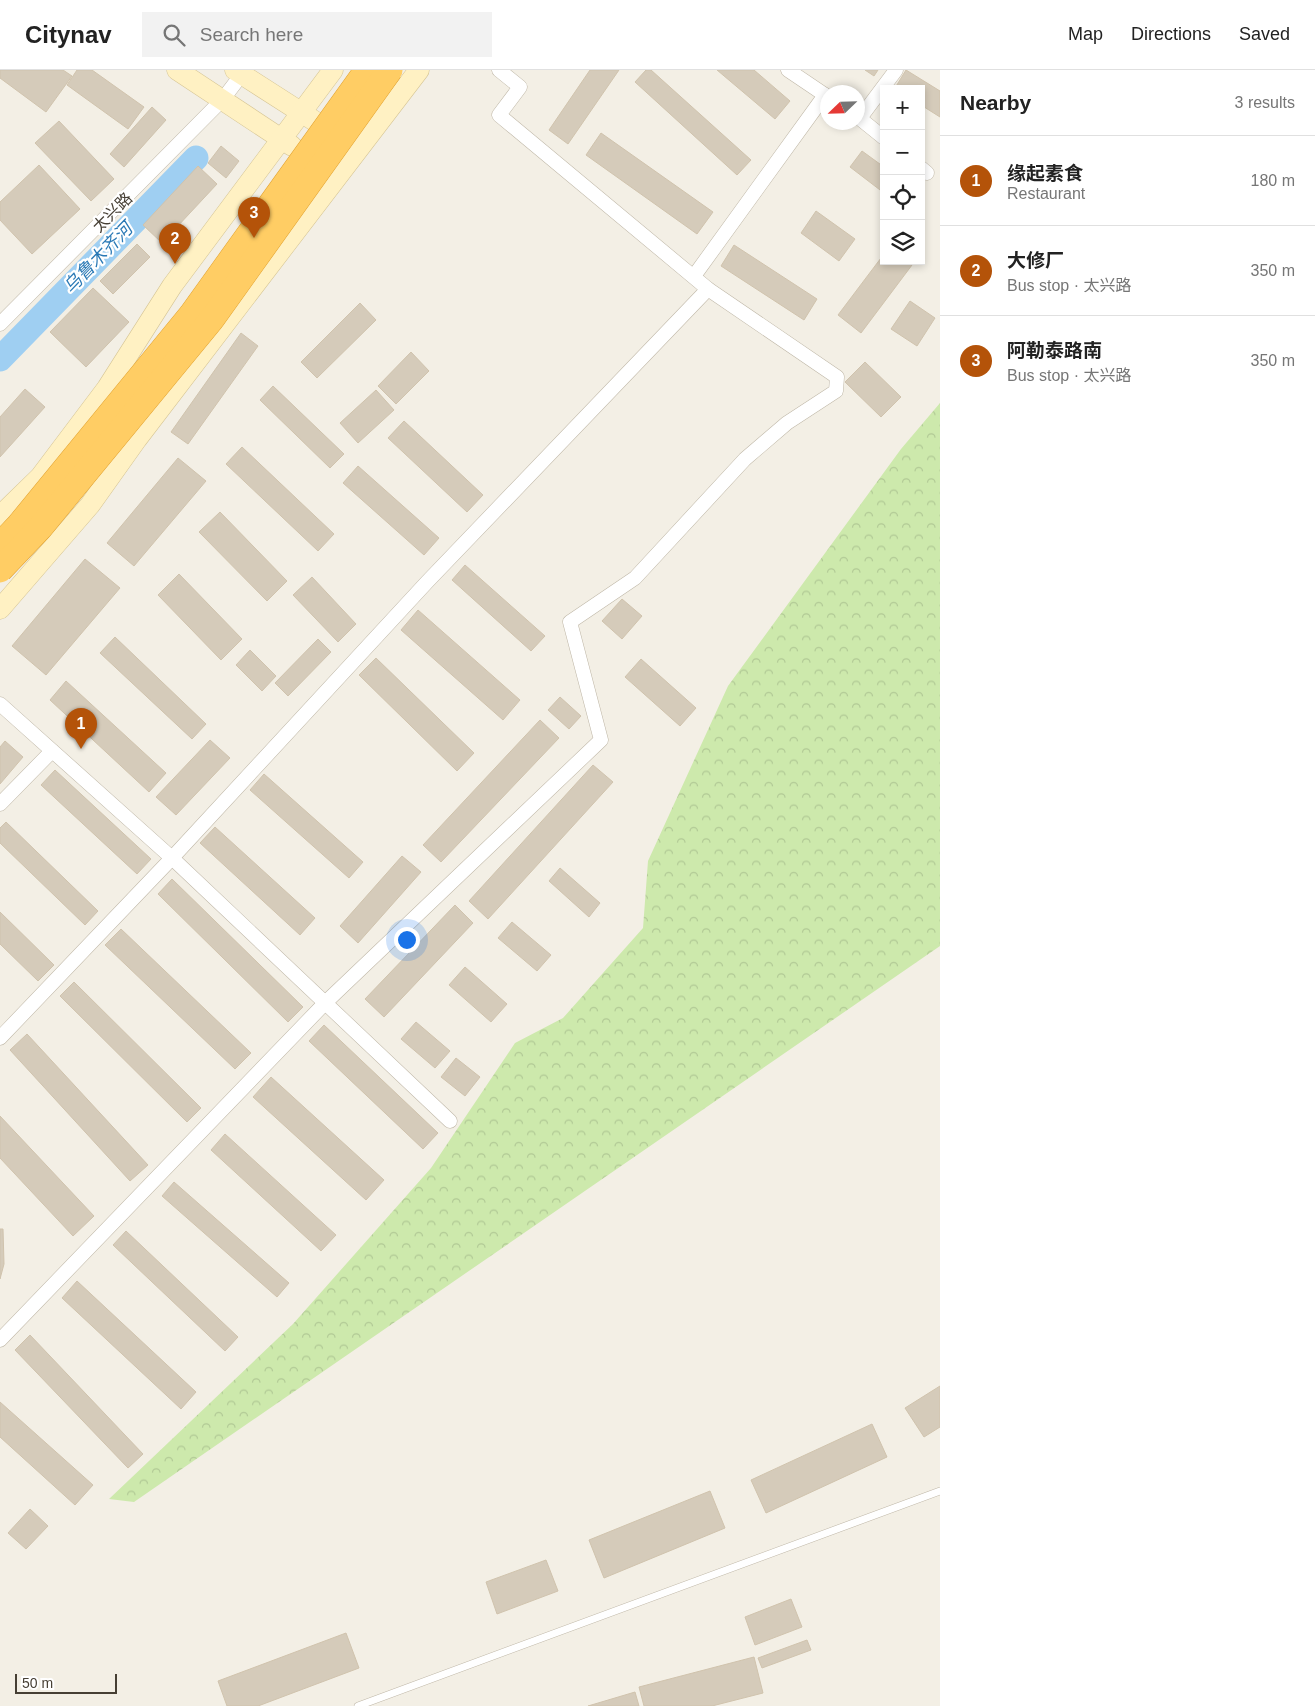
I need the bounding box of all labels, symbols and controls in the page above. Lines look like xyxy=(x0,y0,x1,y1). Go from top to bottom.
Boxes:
search box xyxy=(142,12,492,57)
text: Citynav xyxy=(25,21,112,48)
icon: search xyxy=(160,21,188,49)
text: Search here xyxy=(200,24,303,45)
text: Map xyxy=(1068,24,1103,44)
text: Directions xyxy=(1131,24,1211,44)
text: Saved xyxy=(1239,24,1290,44)
north arrow xyxy=(820,85,865,130)
map controls xyxy=(880,85,925,265)
button: + xyxy=(880,85,925,130)
text: Nearby xyxy=(960,91,1031,114)
text: 3 results xyxy=(1235,94,1295,111)
button: − xyxy=(880,130,925,175)
text: 缘起素食 xyxy=(1007,163,1083,184)
text: 1 xyxy=(972,172,980,189)
text: 180 m xyxy=(1251,172,1295,189)
button: locate xyxy=(880,175,925,220)
text: Restaurant xyxy=(1007,185,1085,202)
street label: 太兴路 xyxy=(89,189,135,235)
pin: 3 xyxy=(238,197,270,238)
water label: 乌鲁木齐河 xyxy=(60,217,139,297)
button: layers xyxy=(880,220,925,265)
pin: 2 xyxy=(159,223,191,264)
text: 大修厂 xyxy=(1007,250,1064,271)
text: 2 xyxy=(972,262,980,279)
text: 350 m xyxy=(1251,262,1295,279)
text: Bus stop · 太兴路 xyxy=(1007,277,1131,294)
text: 阿勒泰路南 xyxy=(1007,340,1102,361)
text: 3 xyxy=(972,352,980,369)
text: 350 m xyxy=(1251,352,1295,369)
text: Bus stop · 太兴路 xyxy=(1007,367,1131,384)
pin: 1 xyxy=(65,708,97,749)
your location xyxy=(394,927,420,953)
scale bar xyxy=(15,1671,118,1694)
text: 50 m xyxy=(22,1675,53,1691)

